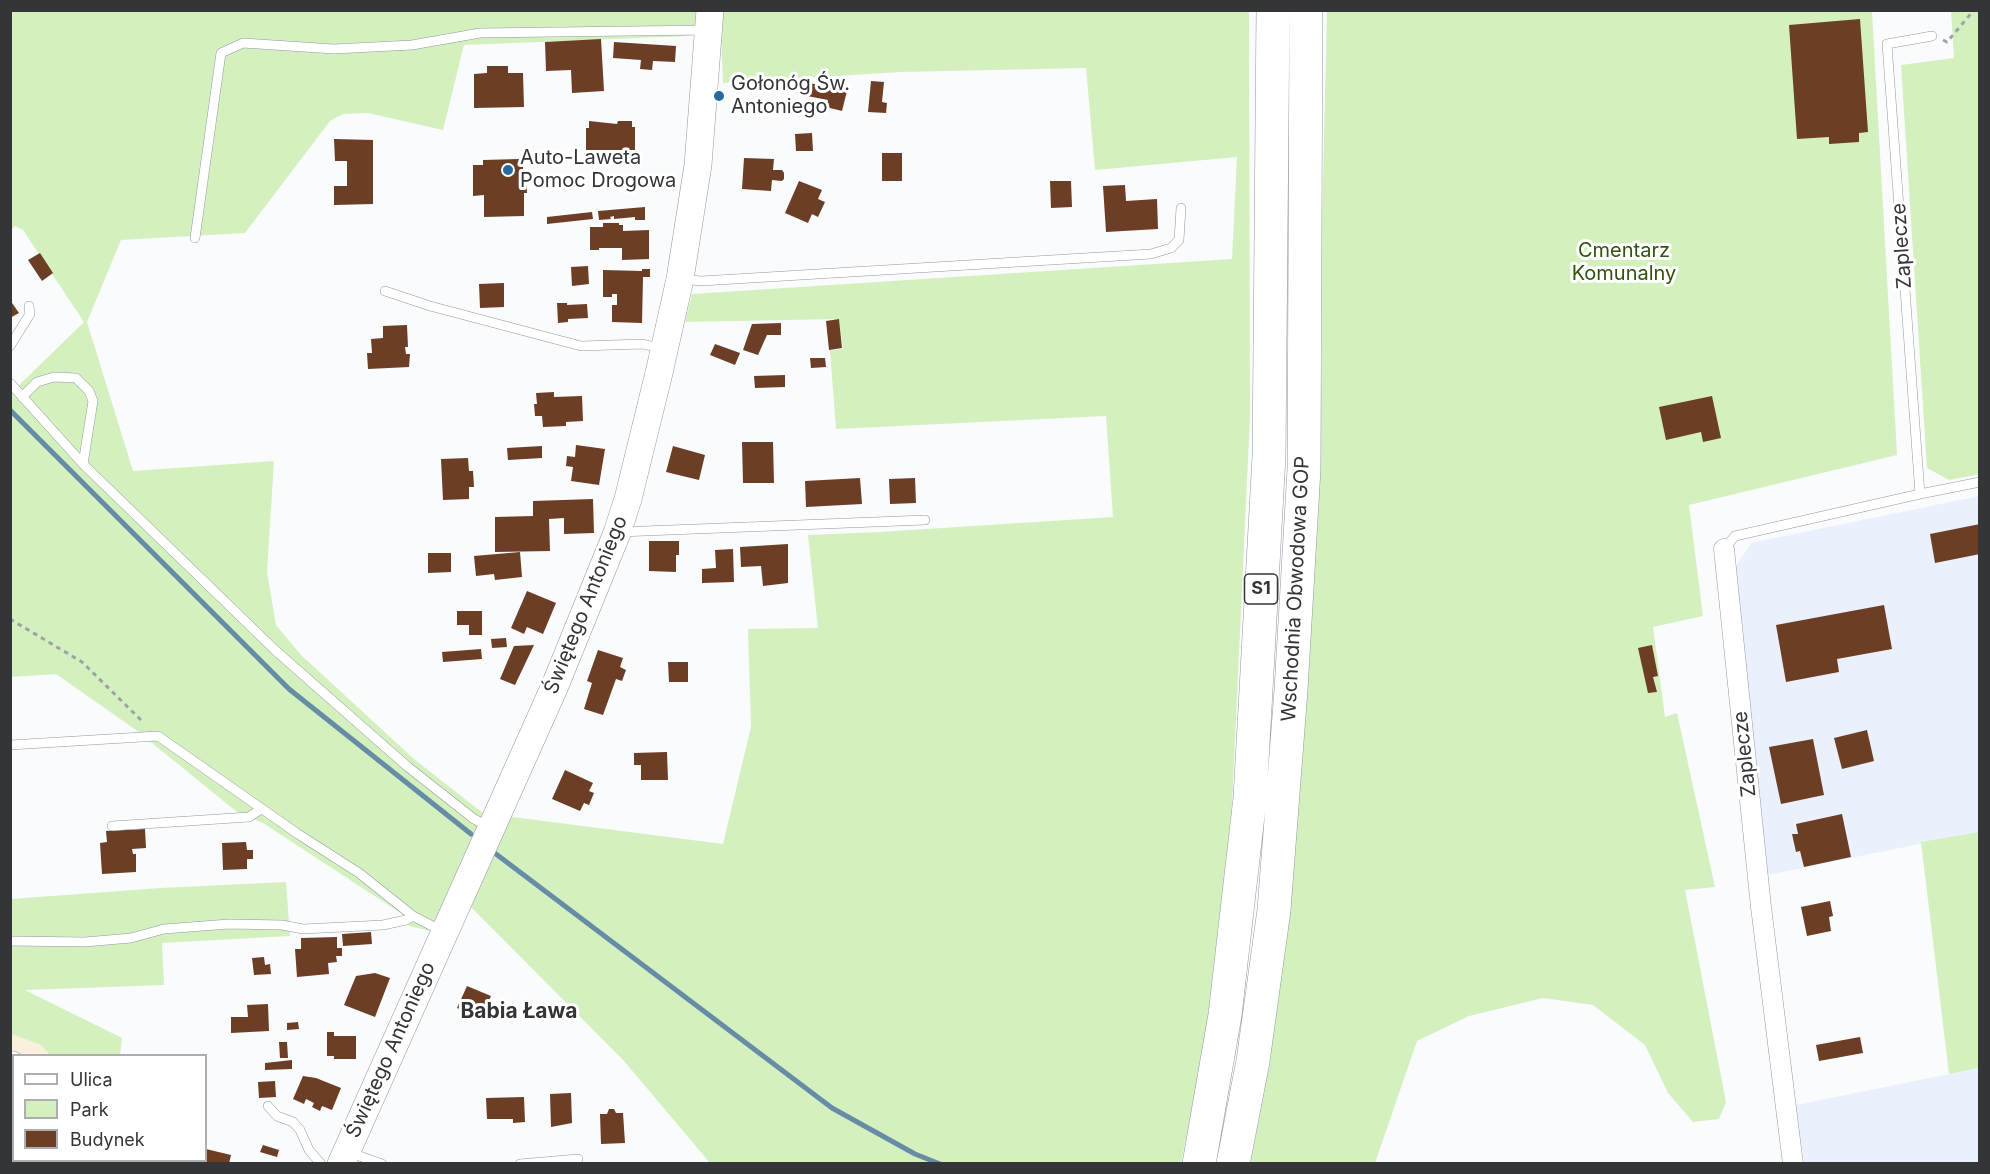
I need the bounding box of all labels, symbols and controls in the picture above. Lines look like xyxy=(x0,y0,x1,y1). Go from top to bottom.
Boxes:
place label: Gołonóg Św. Antoniego xyxy=(731,72,850,119)
marker: Gołonóg Św. Antoniego xyxy=(712,89,726,103)
place label: Auto-Laweta Pomoc Drogowa xyxy=(520,146,676,193)
marker: Auto-Laweta Pomoc Drogowa xyxy=(501,163,515,177)
street label: Zaplecze xyxy=(1887,202,1917,290)
park label: Cmentarz Komunalny xyxy=(1572,239,1676,286)
street label: Wschodnia Obwodowa GOP xyxy=(1277,456,1315,722)
street label: Świętego Antoniego xyxy=(539,512,633,698)
road number: S1 xyxy=(1244,574,1278,604)
street label: Zaplecze xyxy=(1729,710,1761,798)
street label: Świętego Antoniego xyxy=(341,958,441,1142)
district label: Babia Ława xyxy=(460,999,578,1025)
legend xyxy=(12,1054,207,1162)
text: Ulica xyxy=(70,1069,113,1090)
text: Park xyxy=(70,1099,109,1120)
text: Budynek xyxy=(70,1129,145,1150)

